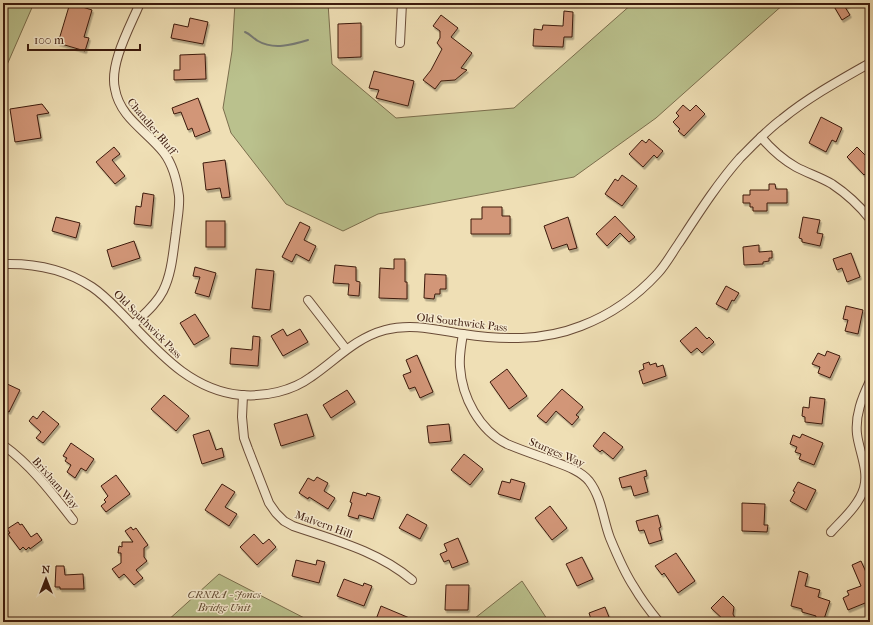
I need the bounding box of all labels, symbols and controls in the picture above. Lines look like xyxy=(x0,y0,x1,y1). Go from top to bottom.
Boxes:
scale bar xyxy=(28,26,140,52)
text: 100 m xyxy=(34,33,64,47)
street label: Chandler Bluff xyxy=(124,96,180,159)
street label: Old Southwick Pass xyxy=(111,288,184,361)
street label: Old Southwick Pass xyxy=(416,310,508,335)
street label: Sturges Way xyxy=(527,435,588,470)
street label: Brixham Way xyxy=(30,455,82,513)
street label: Malvern Hill xyxy=(293,508,354,541)
north arrow xyxy=(26,559,66,599)
text: N xyxy=(42,563,51,576)
park label: CRNRA - Jones Bridge Unit xyxy=(187,588,261,614)

